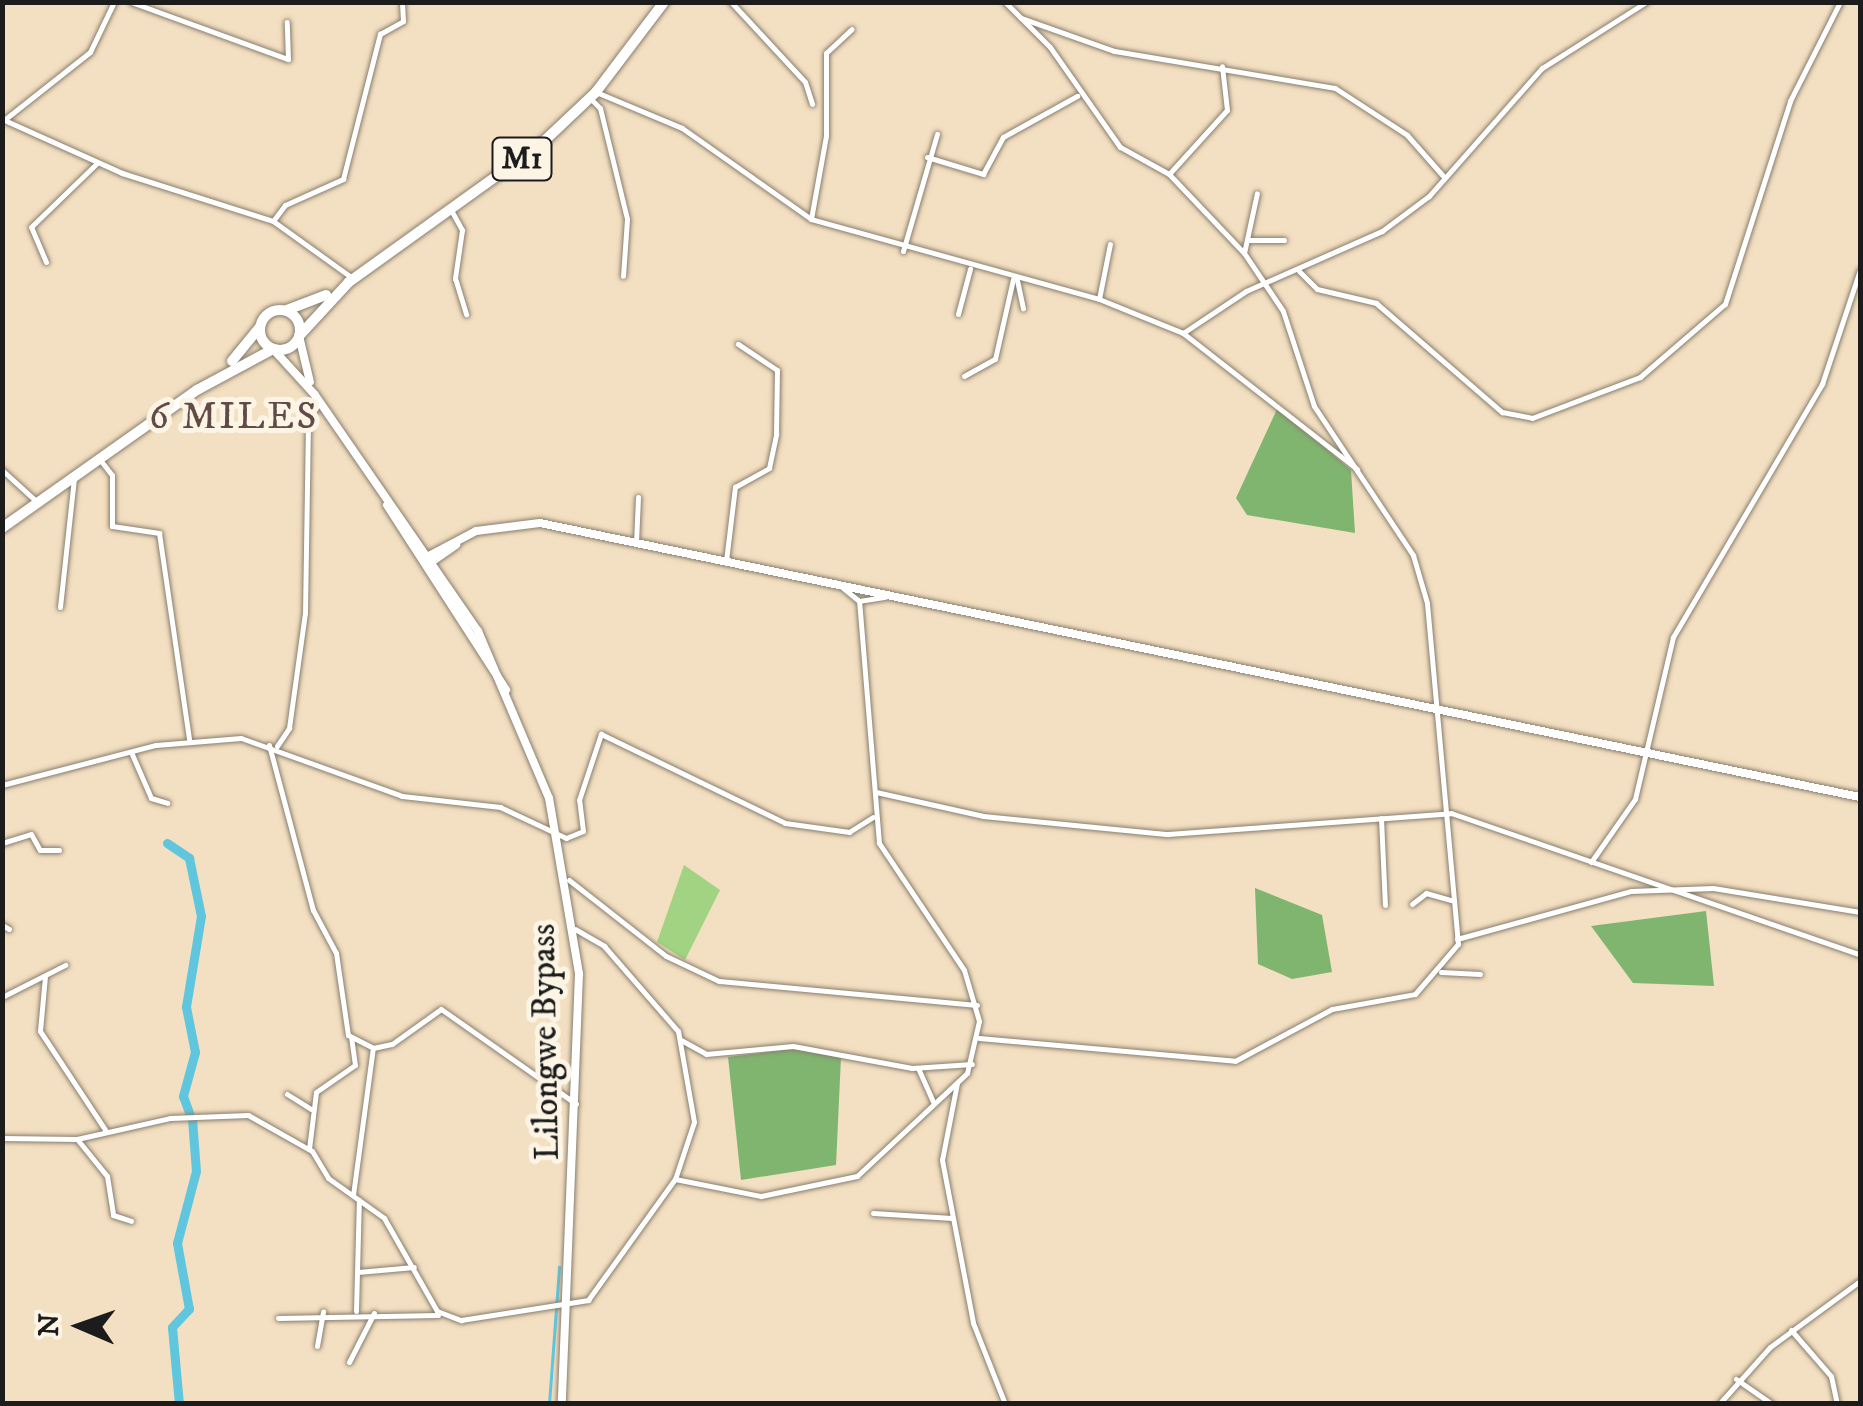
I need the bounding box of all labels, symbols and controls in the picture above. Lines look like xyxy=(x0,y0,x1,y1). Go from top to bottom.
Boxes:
road number: M1 xyxy=(490,132,554,186)
district label: 6 MILES xyxy=(149,395,319,441)
street label: Lilongwe Bypass xyxy=(523,923,569,1161)
north arrow xyxy=(30,1276,130,1376)
text: N xyxy=(32,1313,67,1337)

